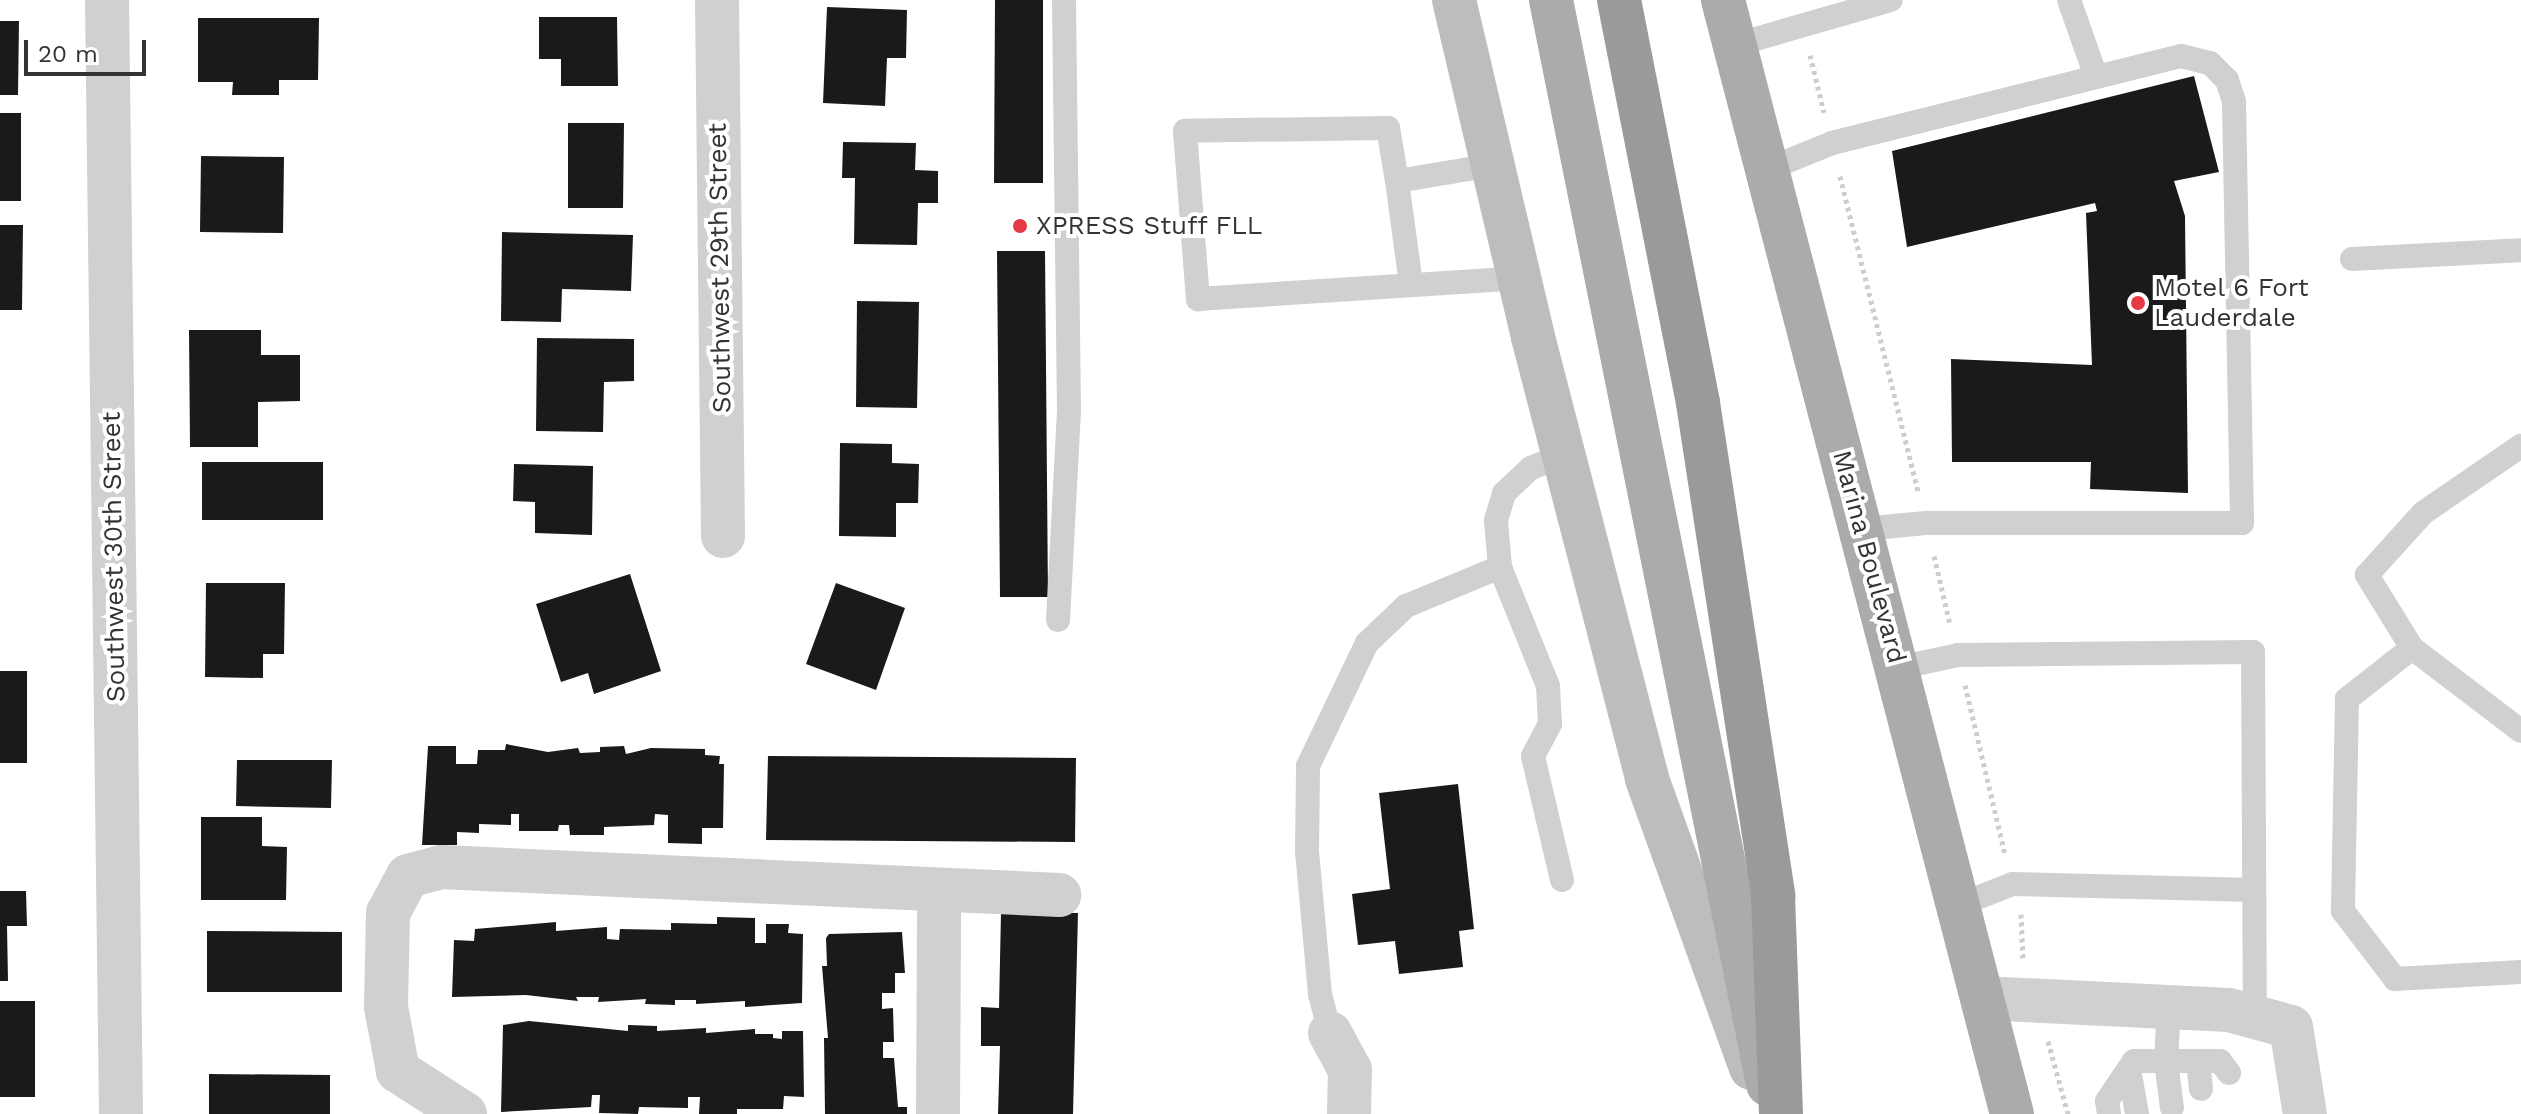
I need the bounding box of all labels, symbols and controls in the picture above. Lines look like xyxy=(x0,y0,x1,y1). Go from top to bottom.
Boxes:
scale bar xyxy=(28,24,150,74)
text: 20 m xyxy=(38,40,98,68)
street label: Southwest 29th Street xyxy=(702,123,738,413)
place label: XPRESS Stuff FLL xyxy=(1036,210,1263,242)
marker: XPRESS Stuff FLL xyxy=(1011,217,1029,235)
place label: Motel 6 Fort Lauderdale xyxy=(2154,272,2310,334)
marker: Motel 6 Fort Lauderdale xyxy=(2129,294,2147,312)
street label: Southwest 30th Street xyxy=(96,412,132,702)
street label: Marina Boulevard xyxy=(1826,447,1912,667)

